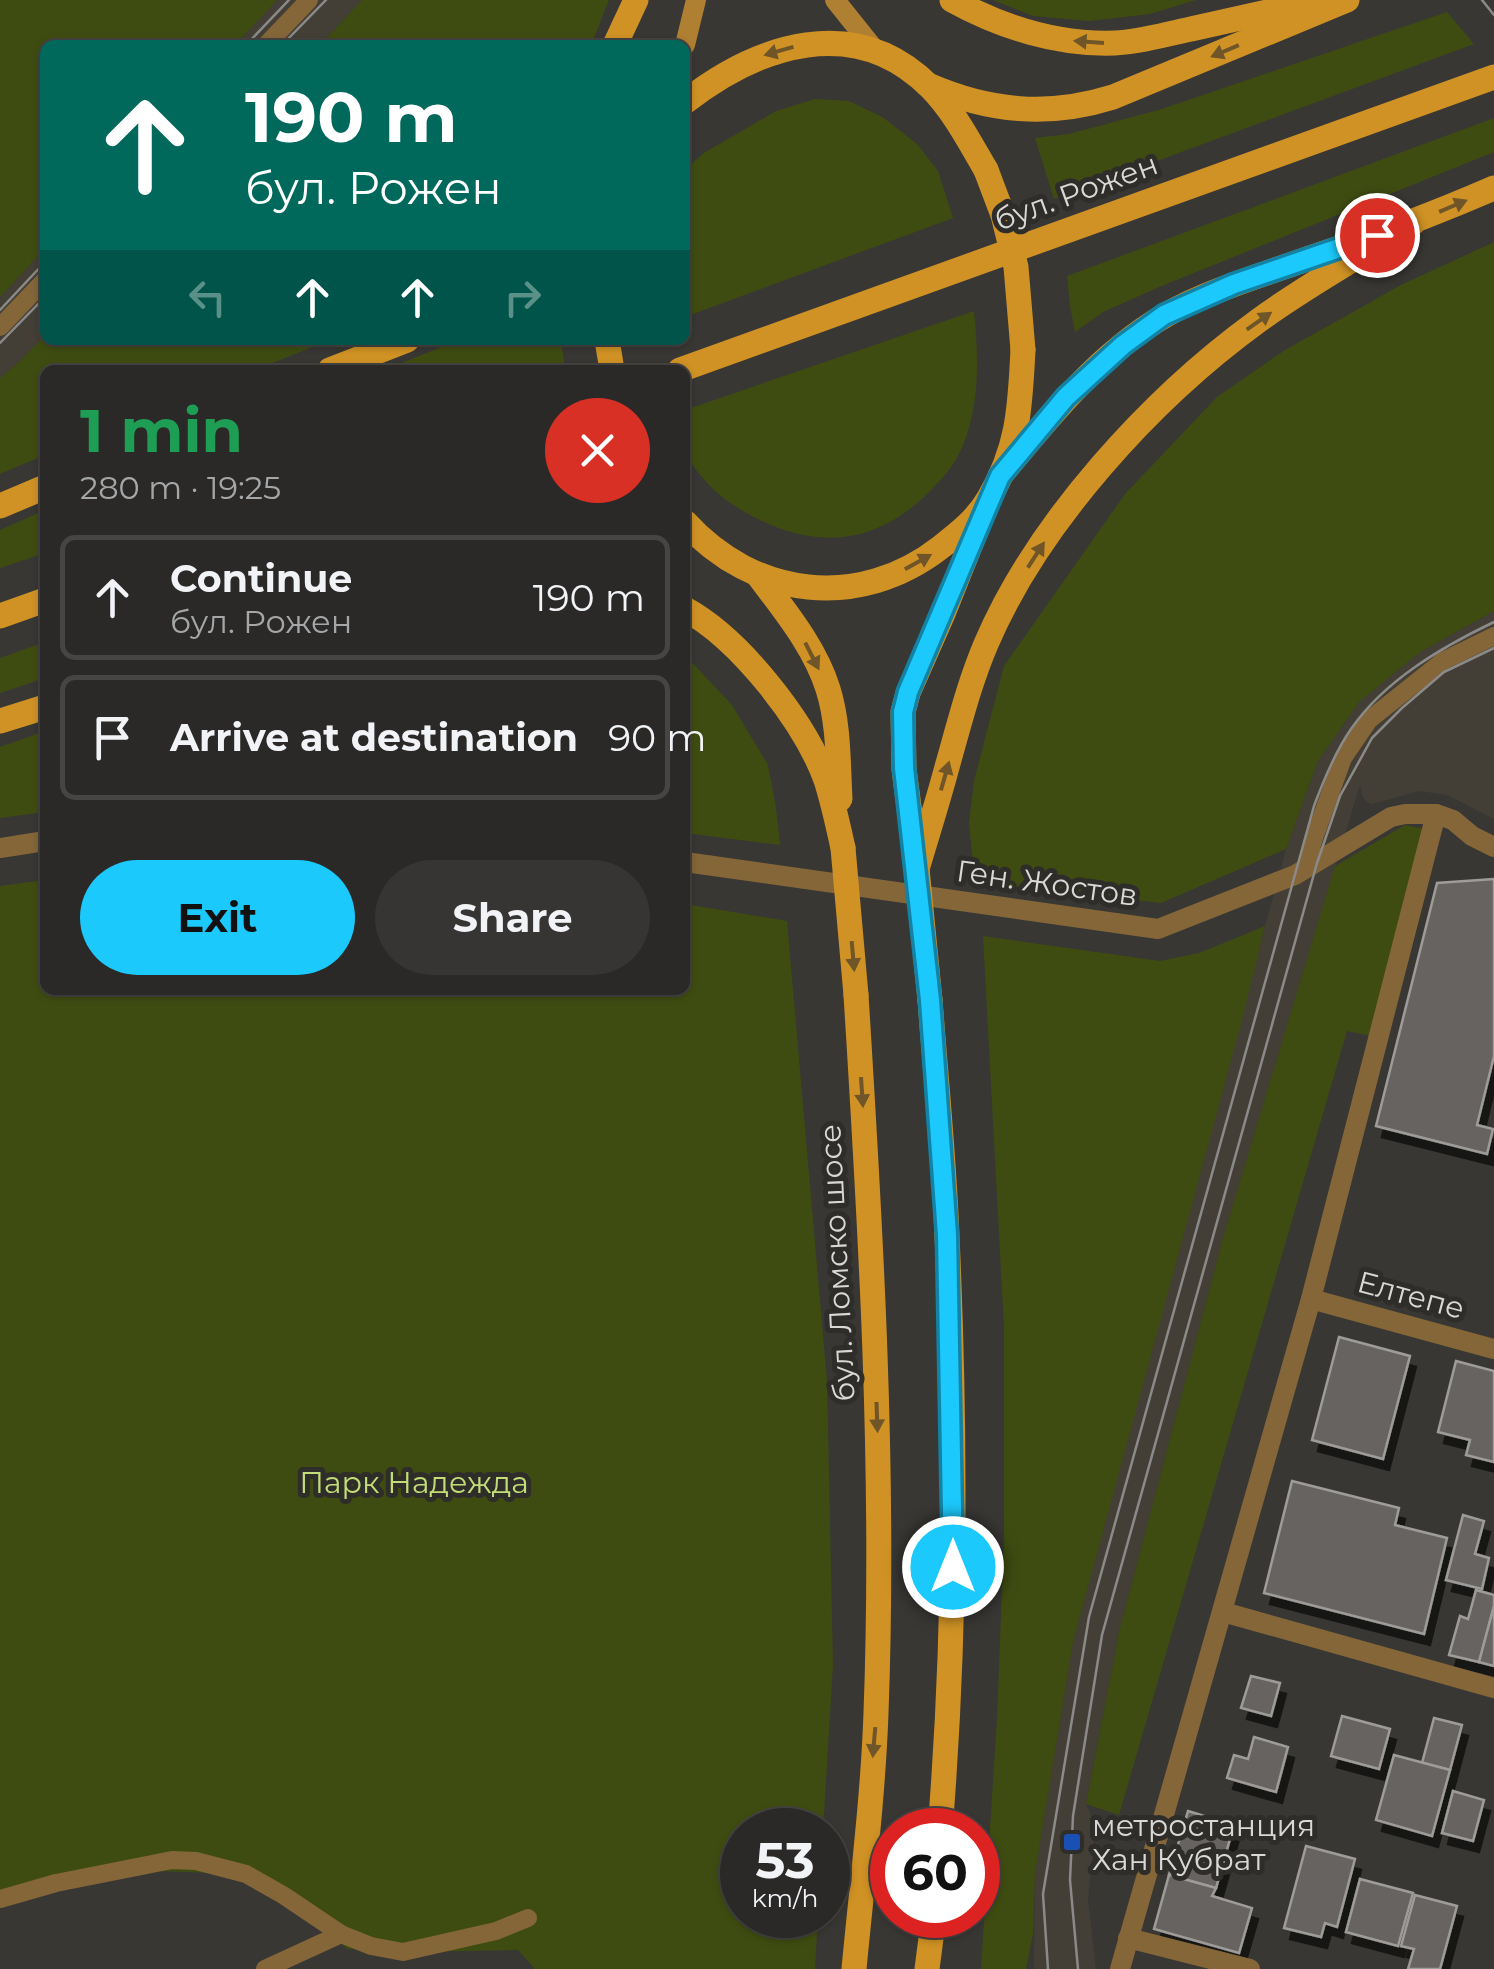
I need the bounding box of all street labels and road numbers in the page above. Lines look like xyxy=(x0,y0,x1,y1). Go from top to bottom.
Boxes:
street label: бул. Рожен xyxy=(989,145,1163,239)
street label: Ген. Жостов xyxy=(954,852,1140,914)
street label: бул. Ломско шосе xyxy=(811,1123,863,1403)
street label: Елтепе xyxy=(1353,1263,1469,1327)

